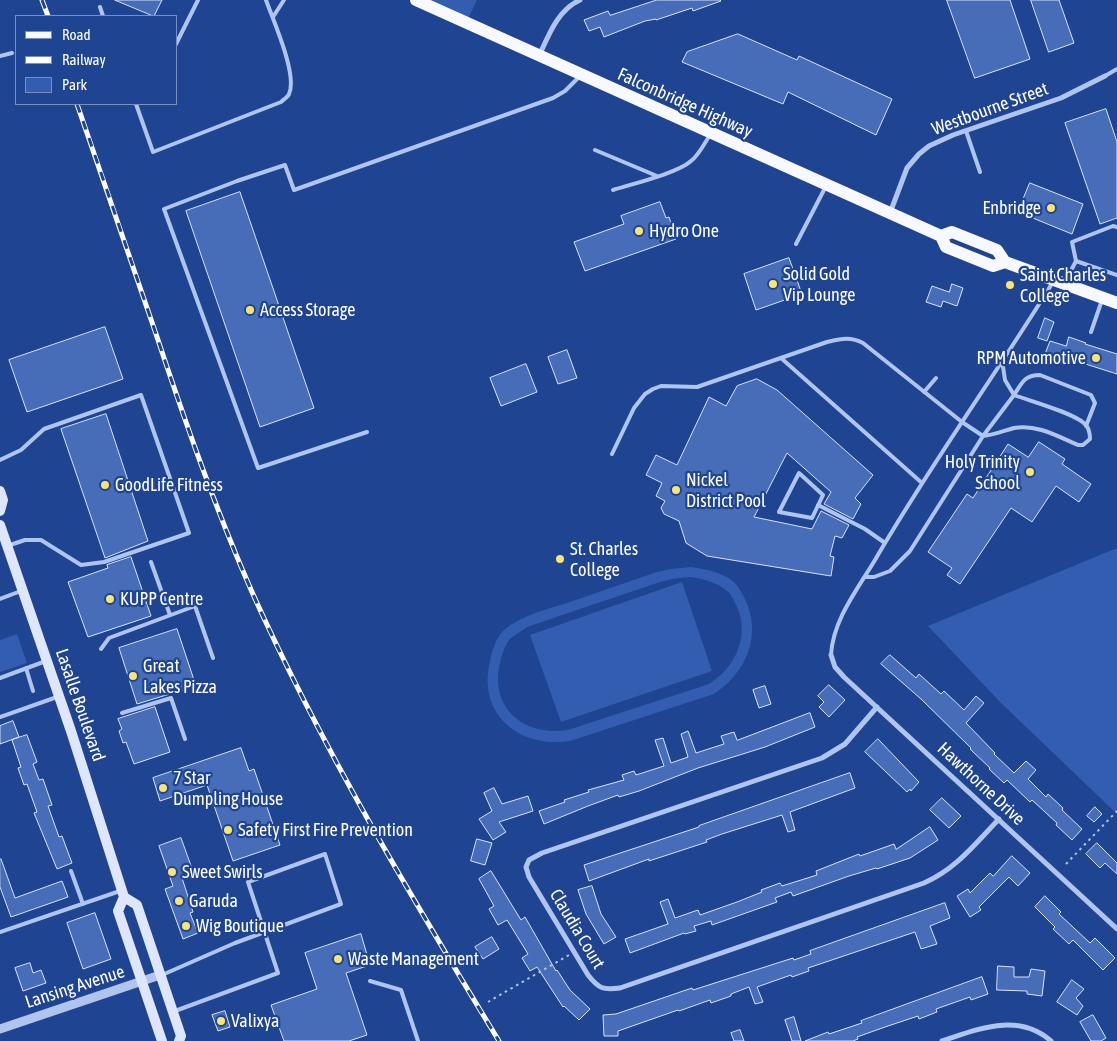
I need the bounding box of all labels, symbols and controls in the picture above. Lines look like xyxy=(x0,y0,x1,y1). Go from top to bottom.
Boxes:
legend xyxy=(15,15,178,105)
text: Road xyxy=(62,26,91,43)
text: Railway xyxy=(62,51,106,68)
street label: Falconbridge Highway xyxy=(614,64,756,142)
text: Park xyxy=(62,76,87,93)
street label: Westbourne Street xyxy=(929,78,1051,140)
place label: Enbridge xyxy=(983,197,1041,219)
marker: Enbridge xyxy=(1045,202,1057,214)
place label: Hydro One xyxy=(649,220,719,242)
marker: Hydro One xyxy=(633,225,645,237)
place label: Solid Gold Vip Lounge xyxy=(783,263,855,306)
place label: Saint Charles College xyxy=(1020,264,1106,306)
marker: Solid Gold Vip Lounge xyxy=(767,278,779,290)
marker: Saint Charles College xyxy=(1004,279,1016,291)
place label: Access Storage xyxy=(260,299,355,321)
marker: Access Storage xyxy=(244,304,256,316)
place label: RPM Automotive xyxy=(977,347,1086,369)
marker: RPM Automotive xyxy=(1090,352,1102,364)
place label: Holy Trinity School xyxy=(945,451,1020,494)
marker: Holy Trinity School xyxy=(1024,466,1036,478)
place label: Nickel District Pool xyxy=(686,469,766,512)
place label: GoodLife Fitness xyxy=(115,474,223,496)
marker: GoodLife Fitness xyxy=(99,479,111,491)
marker: Nickel District Pool xyxy=(670,484,682,496)
place label: St. Charles College xyxy=(570,538,638,580)
marker: St. Charles College xyxy=(554,553,566,565)
place label: KUPP Centre xyxy=(120,588,203,610)
marker: KUPP Centre xyxy=(104,593,116,605)
street label: Lasalle Boulevard xyxy=(51,646,109,764)
place label: Great Lakes Pizza xyxy=(143,655,217,698)
marker: Great Lakes Pizza xyxy=(127,670,139,682)
street label: Hawthorne Drive xyxy=(933,738,1029,830)
place label: 7 Star Dumpling House xyxy=(173,767,283,810)
marker: 7 Star Dumpling House xyxy=(157,782,169,794)
place label: Safety First Fire Prevention xyxy=(238,819,413,841)
marker: Safety First Fire Prevention xyxy=(222,824,234,836)
place label: Sweet Swirls xyxy=(182,861,263,883)
marker: Sweet Swirls xyxy=(166,866,178,878)
street label: Claudia Court xyxy=(545,885,609,973)
place label: Garuda xyxy=(189,890,238,912)
marker: Garuda xyxy=(173,895,185,907)
place label: Wig Boutique xyxy=(196,915,284,937)
marker: Wig Boutique xyxy=(180,920,192,932)
place label: Waste Management xyxy=(348,948,479,970)
marker: Waste Management xyxy=(332,953,344,965)
street label: Lansing Avenue xyxy=(23,961,127,1013)
place label: Valixya xyxy=(231,1010,279,1032)
marker: Valixya xyxy=(215,1015,227,1027)

